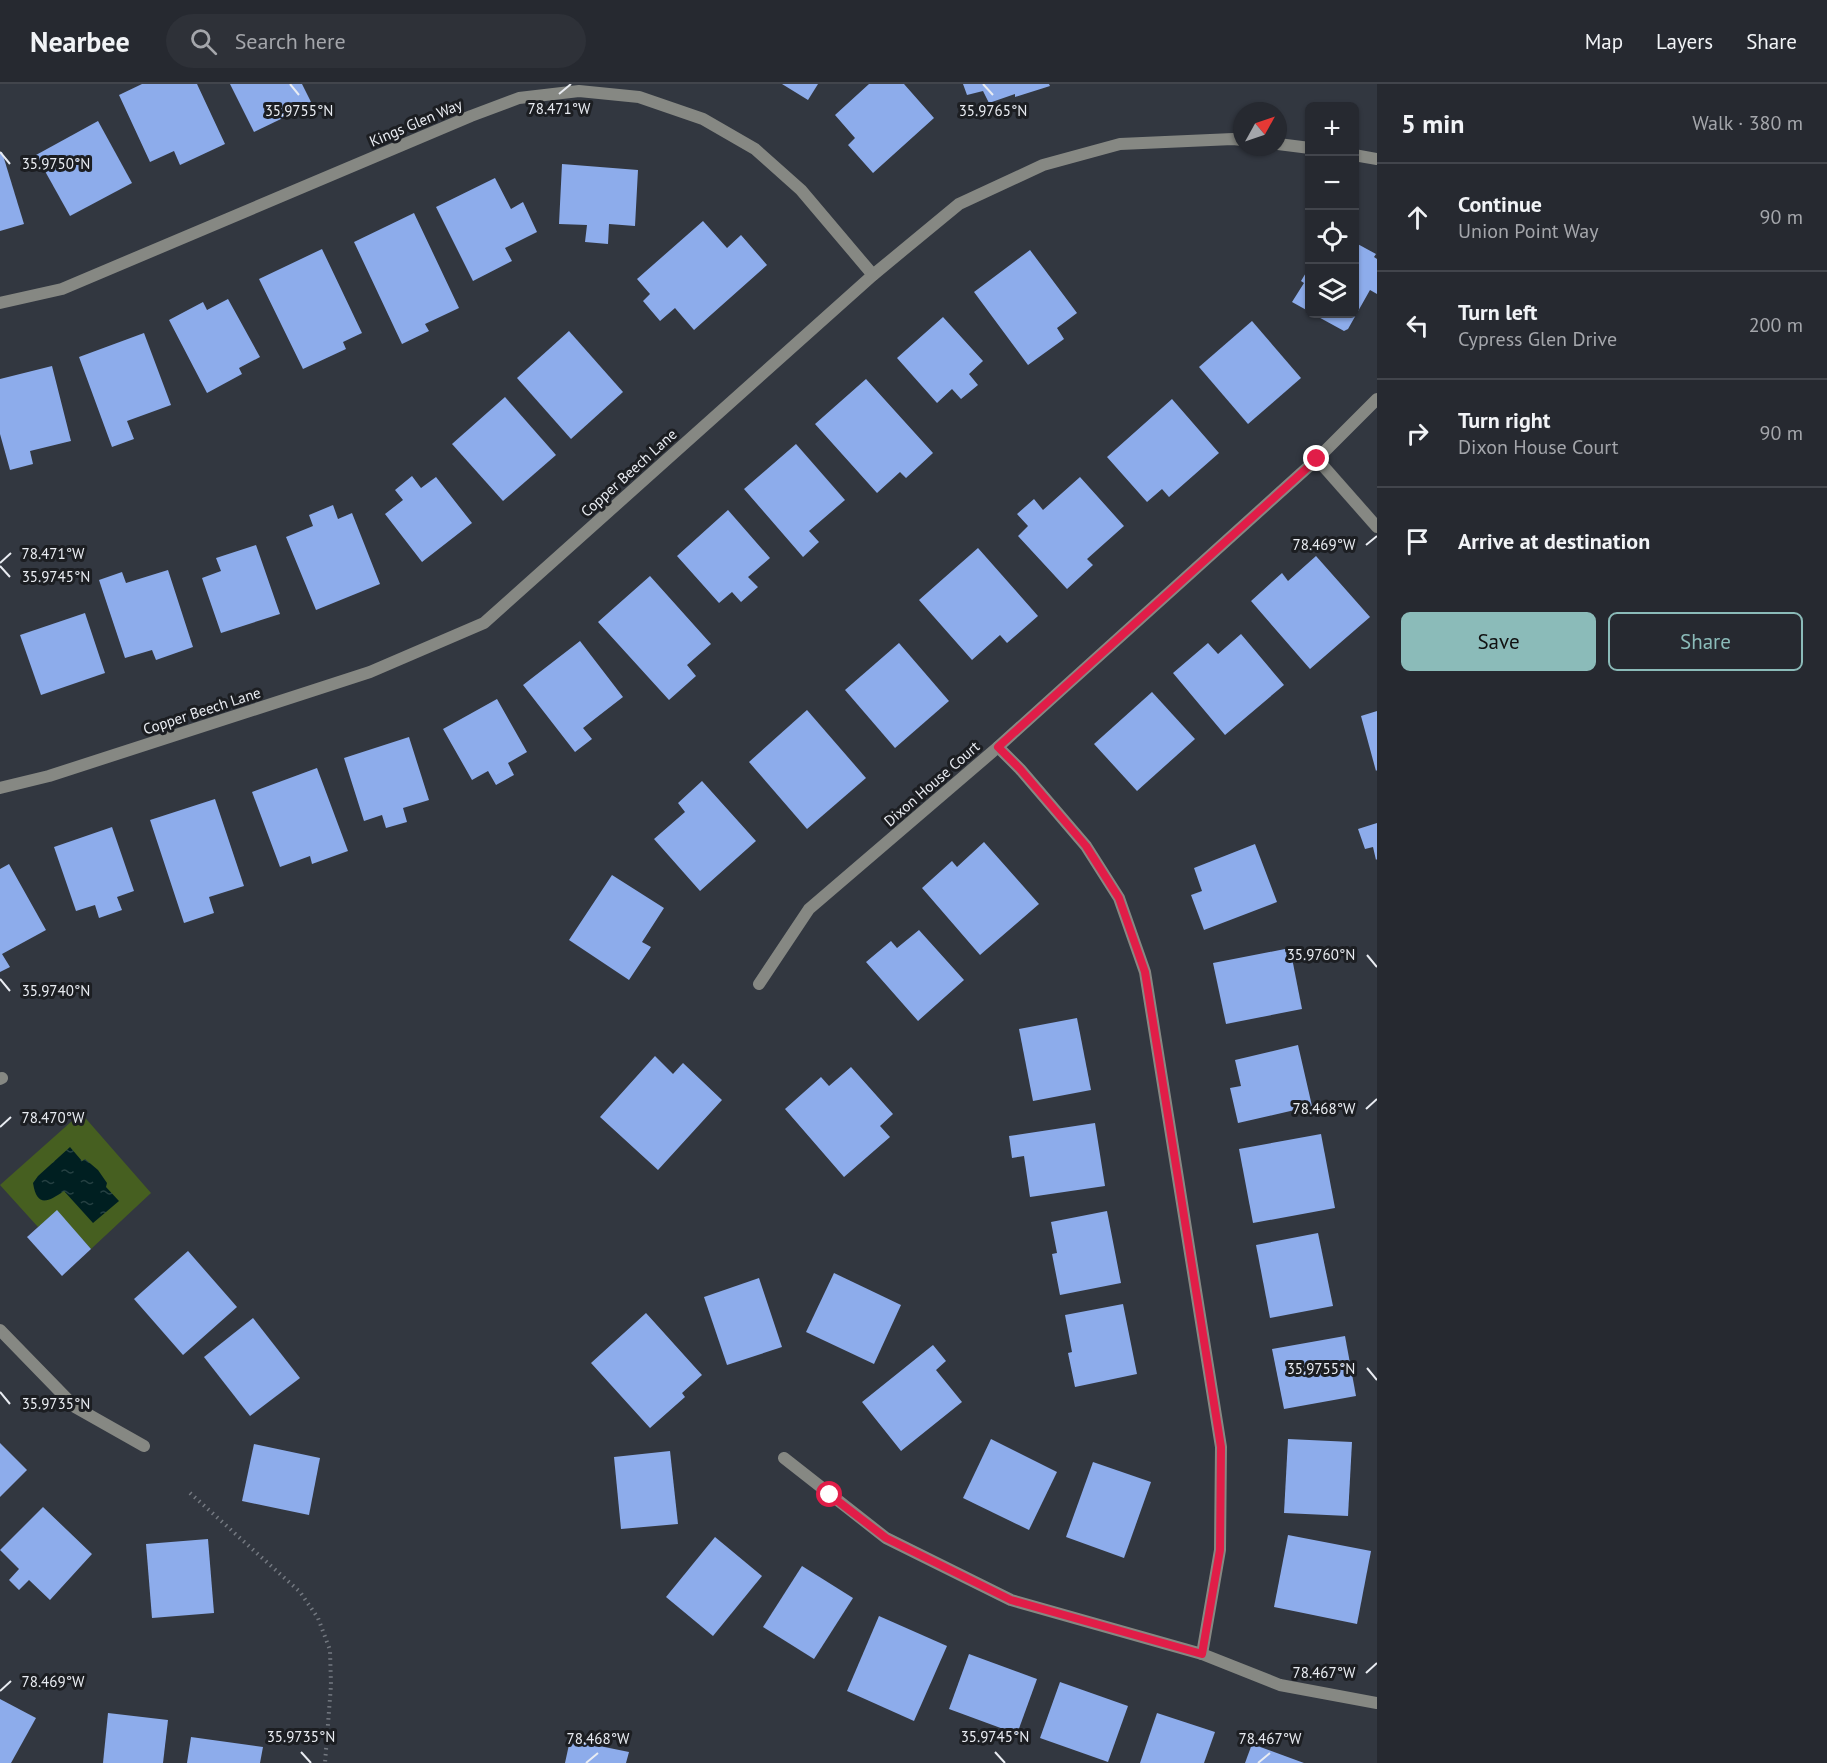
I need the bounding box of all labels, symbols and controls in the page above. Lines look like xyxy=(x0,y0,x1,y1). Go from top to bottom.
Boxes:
search box xyxy=(166,14,586,68)
text: Nearbee xyxy=(30,23,130,60)
icon: search xyxy=(187,25,220,58)
text: Search here xyxy=(235,27,346,55)
text: Map xyxy=(1585,28,1623,55)
text: Layers xyxy=(1656,28,1713,55)
text: Share xyxy=(1746,28,1797,55)
street label: Kings Glen Way xyxy=(366,94,465,151)
text: 78.471°W xyxy=(528,99,591,118)
text: 35.9755°N xyxy=(265,101,333,120)
text: 35.9765°N xyxy=(959,101,1027,120)
north arrow xyxy=(1233,102,1287,156)
map controls xyxy=(1305,102,1359,318)
button: + xyxy=(1305,102,1359,156)
text: 5 min xyxy=(1401,107,1464,140)
text: Walk · 380 m xyxy=(1692,110,1803,136)
text: 35.9750°N xyxy=(22,154,90,173)
button: − xyxy=(1305,156,1359,210)
text: Continue xyxy=(1458,190,1542,218)
icon: ahead xyxy=(1401,201,1434,234)
text: 90 m xyxy=(1760,204,1803,230)
button: locate xyxy=(1305,210,1359,264)
text: Union Point Way xyxy=(1458,218,1599,244)
button: layers xyxy=(1305,264,1359,318)
text: Turn left xyxy=(1458,298,1538,326)
icon: left xyxy=(1401,309,1434,342)
text: 200 m xyxy=(1749,312,1803,338)
text: Cypress Glen Drive xyxy=(1458,326,1617,352)
text: Turn right xyxy=(1458,406,1550,434)
icon: right xyxy=(1401,417,1434,450)
text: 90 m xyxy=(1760,420,1803,446)
street label: Copper Beech Lane xyxy=(577,425,681,521)
text: Dixon House Court xyxy=(1458,434,1619,460)
route end xyxy=(1303,445,1329,471)
icon: arrive xyxy=(1401,525,1434,558)
text: Arrive at destination xyxy=(1458,527,1650,555)
text: 78.469°W xyxy=(1293,535,1356,554)
text: 78.471°W xyxy=(22,544,85,563)
text: 35.9745°N xyxy=(22,567,90,586)
button: Save xyxy=(1401,612,1596,671)
button: Share xyxy=(1608,612,1803,671)
street label: Copper Beech Lane xyxy=(141,683,263,738)
street label: Dixon House Court xyxy=(880,737,983,830)
text: 35.9760°N xyxy=(1287,945,1355,964)
text: 35.9740°N xyxy=(22,981,90,1000)
text: 78.468°W xyxy=(1293,1099,1356,1118)
text: 78.470°W xyxy=(22,1108,85,1127)
text: 35.9755°N xyxy=(1287,1359,1355,1378)
text: 35.9735°N xyxy=(22,1394,90,1413)
route start xyxy=(816,1481,842,1507)
text: 78.467°W xyxy=(1293,1663,1356,1682)
text: 78.469°W xyxy=(22,1672,85,1691)
text: 35.9735°N xyxy=(267,1727,335,1746)
text: 35.9745°N xyxy=(961,1727,1029,1746)
text: 78.468°W xyxy=(567,1729,630,1748)
text: 78.467°W xyxy=(1239,1729,1302,1748)

